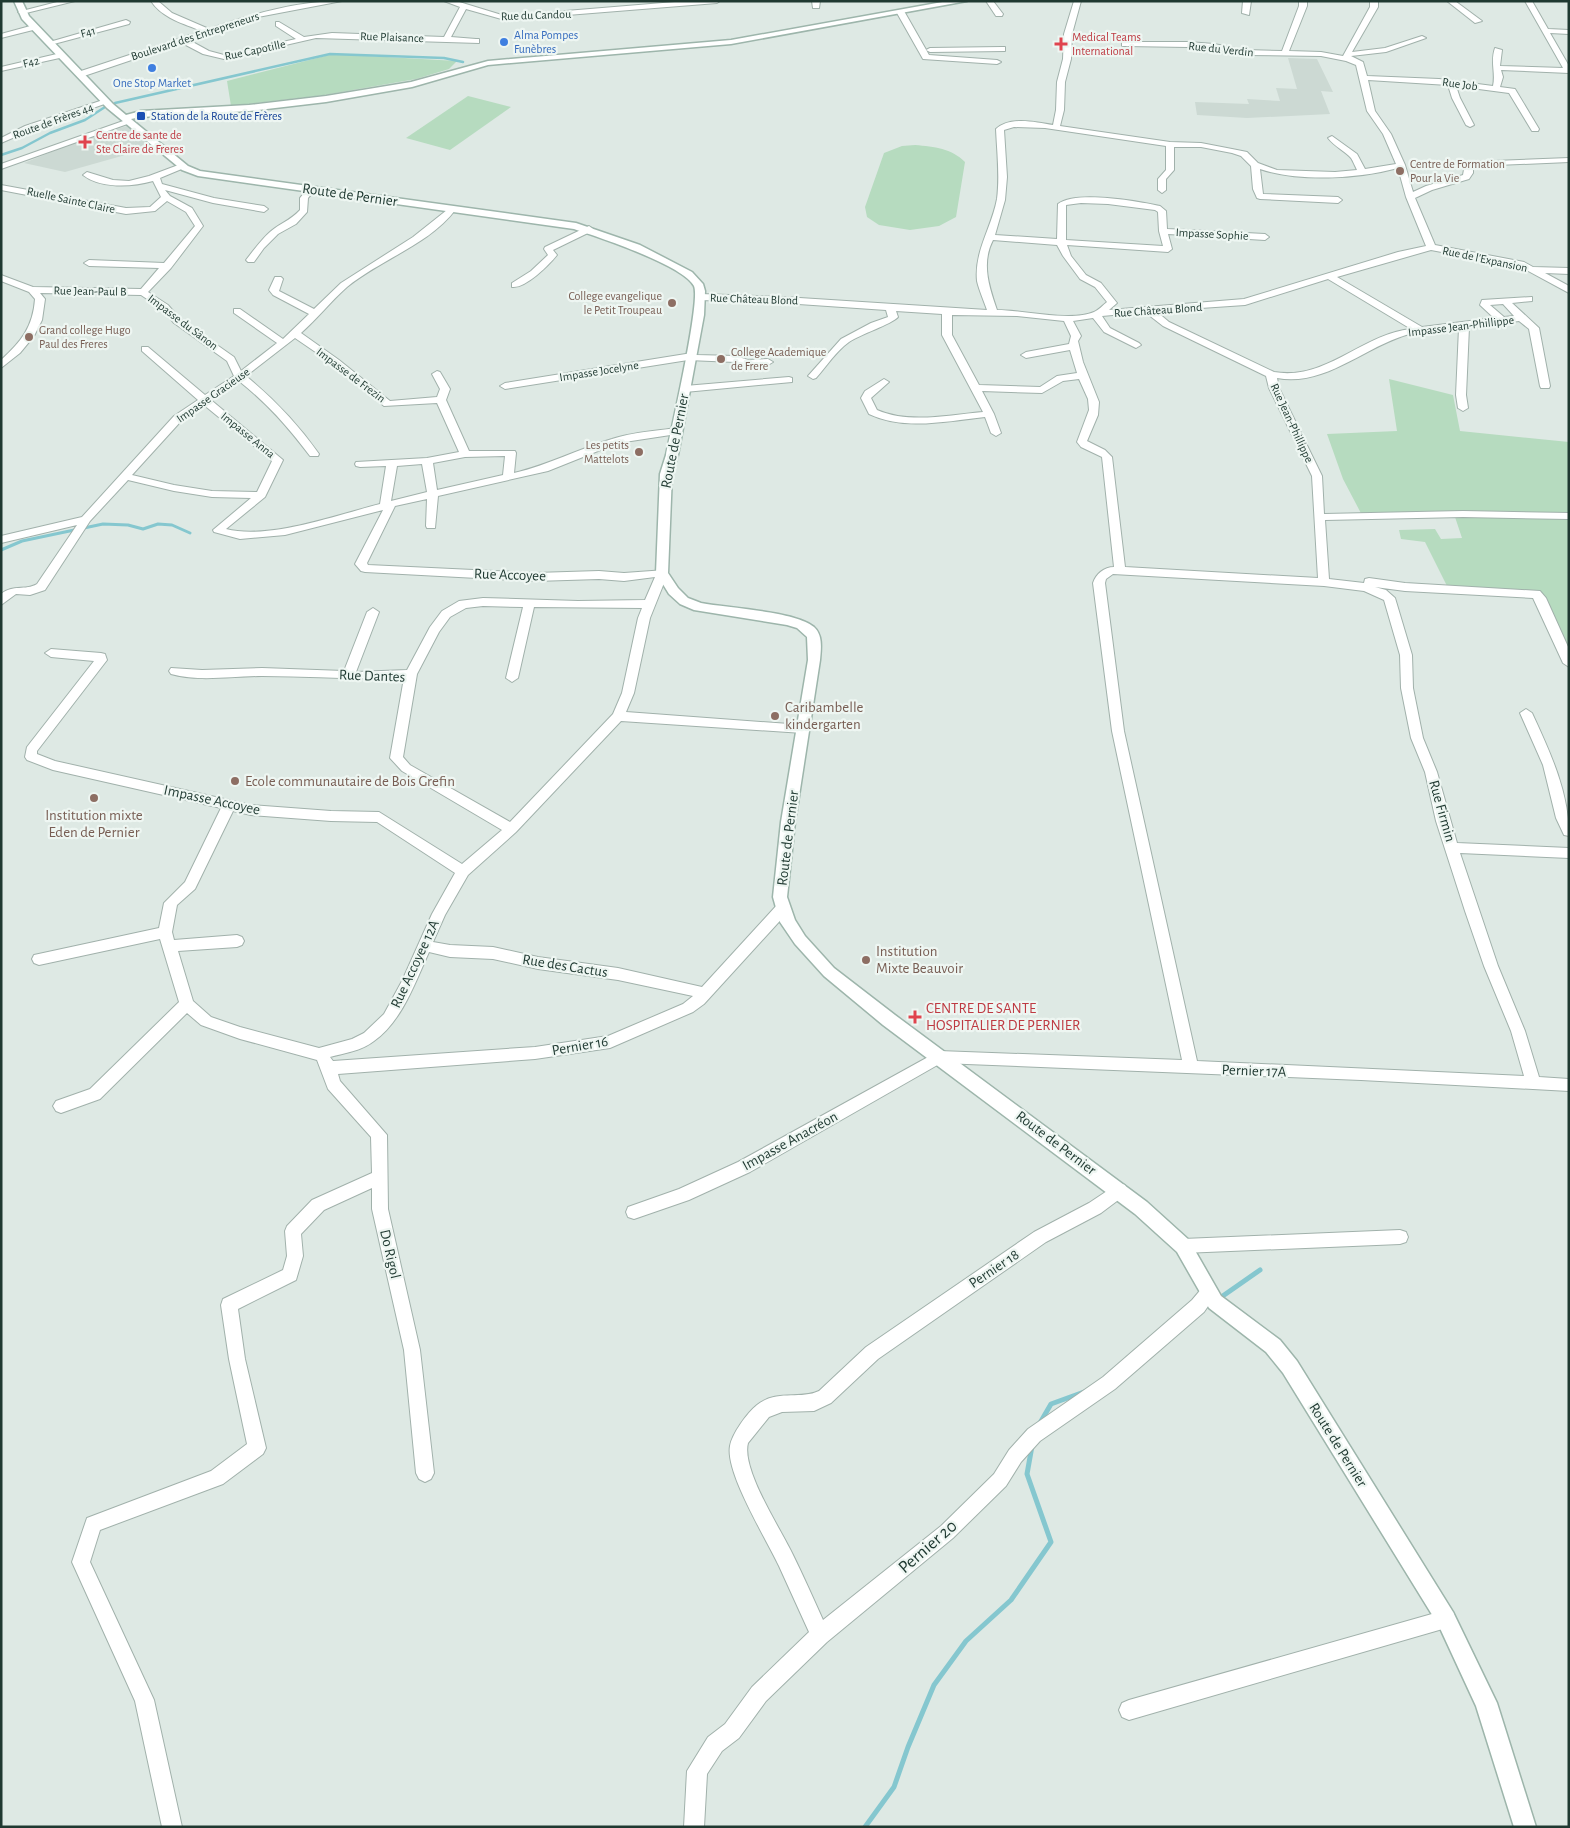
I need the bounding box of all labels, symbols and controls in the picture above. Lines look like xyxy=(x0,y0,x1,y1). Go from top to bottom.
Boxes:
street label: Rue du Candou xyxy=(501,8,571,22)
street label: Boulevard des Entrepreneurs xyxy=(129,10,261,62)
street label: F41 xyxy=(79,24,97,40)
place label: Alma Pompes Funèbres xyxy=(514,29,578,55)
street label: Rue Plaisance xyxy=(360,30,424,44)
place label: Medical Teams International xyxy=(1072,31,1141,57)
marker: Alma Pompes Funèbres xyxy=(498,36,510,48)
marker: Medical Teams International xyxy=(1054,37,1068,51)
street label: Rue Capotille xyxy=(223,38,287,62)
street label: Rue du Verdin xyxy=(1188,40,1254,58)
street label: F42 xyxy=(22,54,41,70)
marker: One Stop Market xyxy=(146,62,158,74)
street label: Rue Job xyxy=(1442,76,1478,92)
place label: One Stop Market xyxy=(113,77,191,89)
street label: Route de Frères 44 xyxy=(11,101,95,141)
marker: Station de la Route de Frères xyxy=(135,110,147,122)
place label: Station de la Route de Frères xyxy=(151,110,282,122)
place label: Centre de sante de Ste Claire de Freres xyxy=(96,129,184,155)
marker: Centre de sante de Ste Claire de Freres xyxy=(78,135,92,149)
place label: Centre de Formation Pour la Vie xyxy=(1410,158,1505,184)
marker: Centre de Formation Pour la Vie xyxy=(1394,165,1406,177)
street label: Route de Pernier xyxy=(301,181,399,209)
street label: Ruelle Sainte Claire xyxy=(26,185,116,215)
street label: Impasse Sophie xyxy=(1175,226,1249,242)
street label: Rue de l'Expansion xyxy=(1441,244,1529,274)
street label: Rue Jean-Paul B xyxy=(53,284,127,298)
place label: College evangelique le Petit Troupeau xyxy=(568,290,662,316)
street label: Rue Château Blond xyxy=(710,291,798,307)
street label: Impasse du Sânon xyxy=(146,292,220,352)
marker: College evangelique le Petit Troupeau xyxy=(666,297,678,309)
street label: Rue Château Blond xyxy=(1113,301,1203,319)
street label: Impasse Jean-Phillippe xyxy=(1407,314,1515,338)
place label: Grand college Hugo Paul des Freres xyxy=(39,324,131,350)
marker: Grand college Hugo Paul des Freres xyxy=(23,331,35,343)
street label: Impasse de Frezin xyxy=(314,345,388,405)
place label: College Academique de Frere xyxy=(731,346,826,372)
marker: College Academique de Frere xyxy=(715,353,727,365)
street label: Impasse Jocelyne xyxy=(559,359,640,384)
street label: Impasse Gracieuse xyxy=(174,365,252,425)
street label: Rue Jean-Phillippe xyxy=(1268,382,1316,464)
street label: Route de Pernier xyxy=(658,392,692,490)
street label: Impasse Anna xyxy=(219,410,278,461)
place label: Les petits Mattelots xyxy=(584,439,629,465)
marker: Les petits Mattelots xyxy=(633,446,645,458)
street label: Rue Accoyee xyxy=(474,566,546,584)
street label: Rue Dantes xyxy=(339,667,405,685)
place label: Caribambelle kindergarten xyxy=(785,700,864,732)
marker: Caribambelle kindergarten xyxy=(769,710,781,722)
place label: Ecole communautaire de Bois Grefin xyxy=(245,774,455,789)
marker: Ecole communautaire de Bois Grefin xyxy=(229,775,241,787)
street label: Rue Firmin xyxy=(1426,778,1458,844)
street label: Impasse Accoyee xyxy=(162,782,262,818)
street label: Route de Pernier xyxy=(775,789,801,887)
marker: Institution mixte Eden de Pernier xyxy=(88,792,100,804)
place label: Institution mixte Eden de Pernier xyxy=(45,808,143,840)
street label: Rue Accoyee 12A xyxy=(388,917,442,1010)
place label: Institution Mixte Beauvoir xyxy=(876,944,963,976)
street label: Rue des Cactus xyxy=(521,952,609,980)
marker: Institution Mixte Beauvoir xyxy=(860,954,872,966)
place label: CENTRE DE SANTE HOSPITALIER DE PERNIER xyxy=(926,1001,1080,1033)
marker: CENTRE DE SANTE HOSPITALIER DE PERNIER xyxy=(908,1010,922,1024)
street label: Pernier 16 xyxy=(551,1034,609,1058)
street label: Pernier 17A xyxy=(1221,1062,1287,1080)
street label: Route de Pernier xyxy=(1013,1108,1099,1178)
street label: Impasse Anacréon xyxy=(740,1109,840,1173)
street label: Do Rigol xyxy=(377,1228,403,1280)
street label: Pernier 18 xyxy=(966,1247,1022,1291)
street label: Route de Pernier xyxy=(1306,1400,1370,1490)
street label: Pernier 20 xyxy=(895,1517,961,1577)

